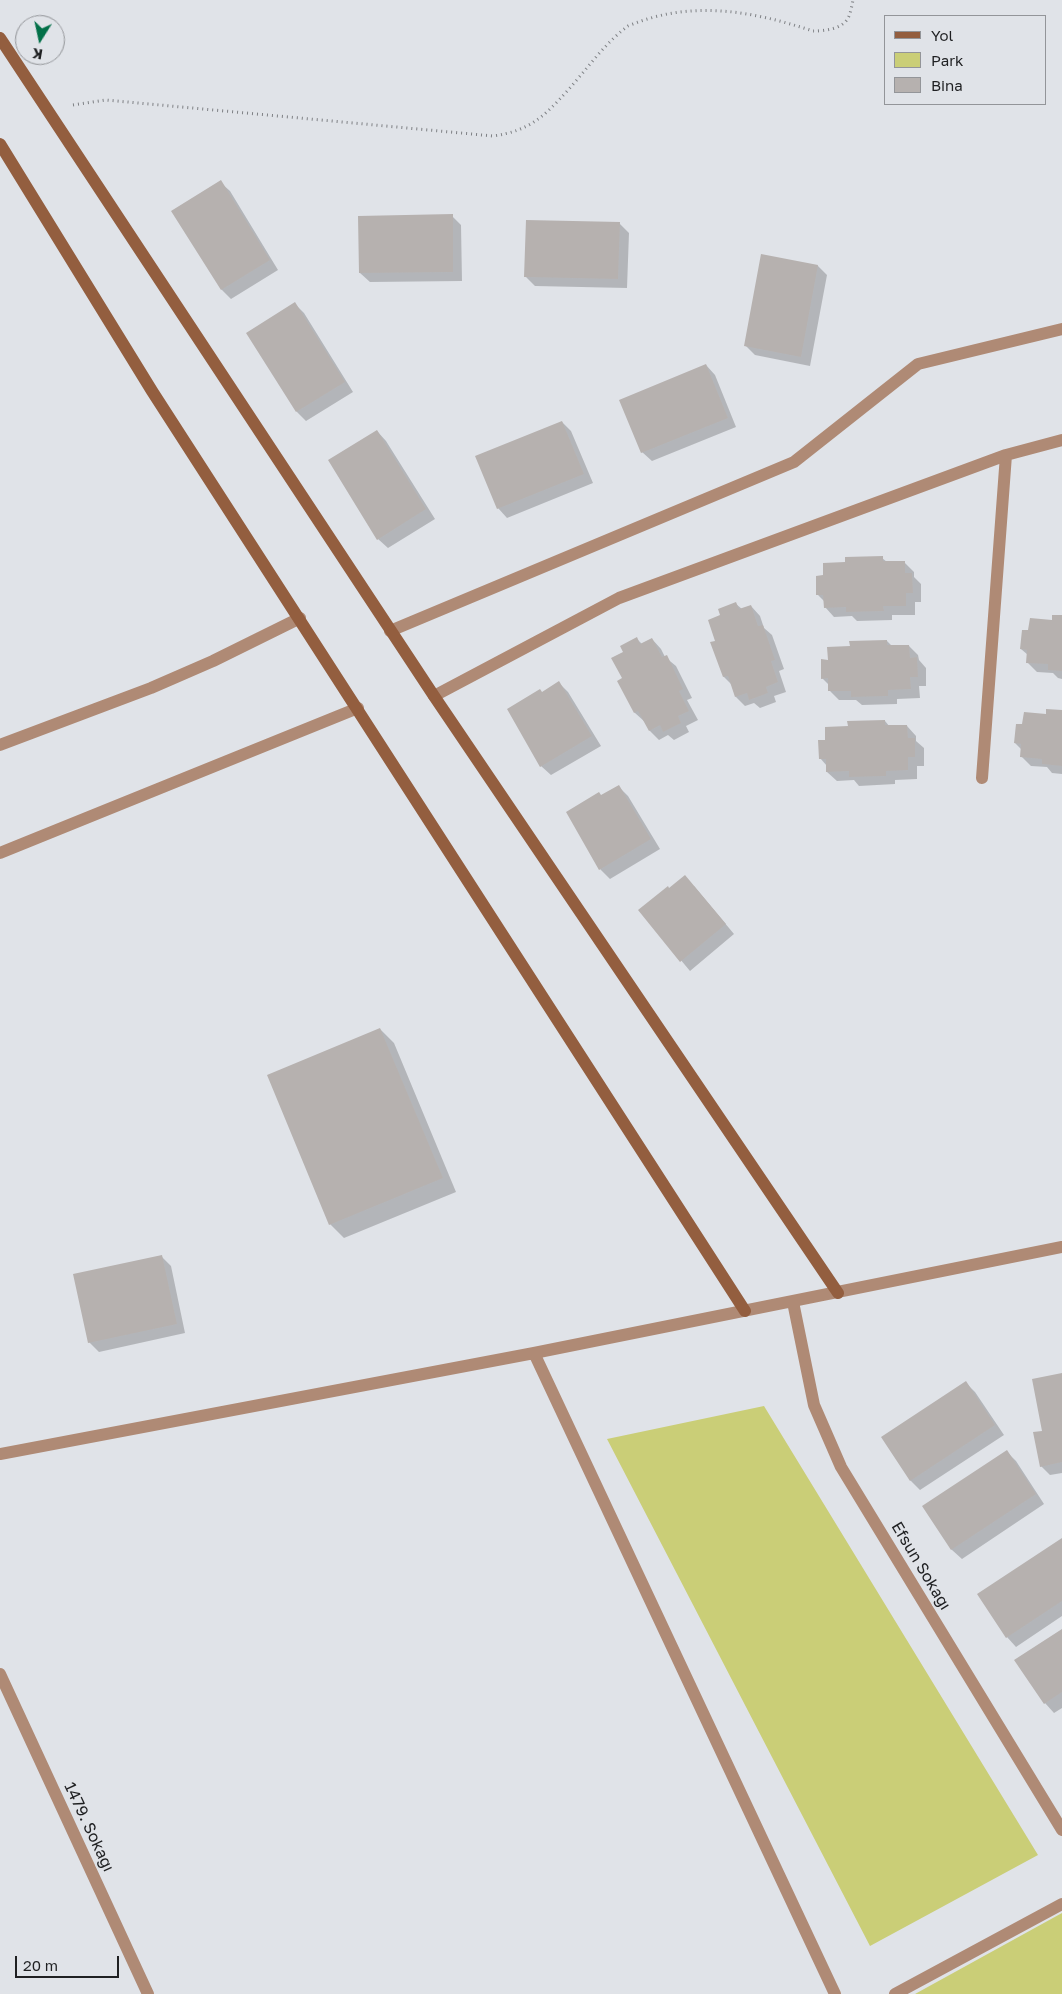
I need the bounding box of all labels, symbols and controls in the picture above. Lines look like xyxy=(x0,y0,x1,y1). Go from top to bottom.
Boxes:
north arrow xyxy=(15,15,65,65)
legend xyxy=(884,15,1047,105)
text: Yol xyxy=(931,26,953,44)
text: K xyxy=(31,45,44,64)
text: Park xyxy=(931,51,963,69)
text: Bina xyxy=(931,76,963,94)
street label: Efsun Sokağı xyxy=(887,1518,955,1614)
street label: 1479. Sokağı xyxy=(60,1779,118,1875)
scale bar xyxy=(18,1946,121,1978)
text: 20 m xyxy=(23,1956,58,1974)

